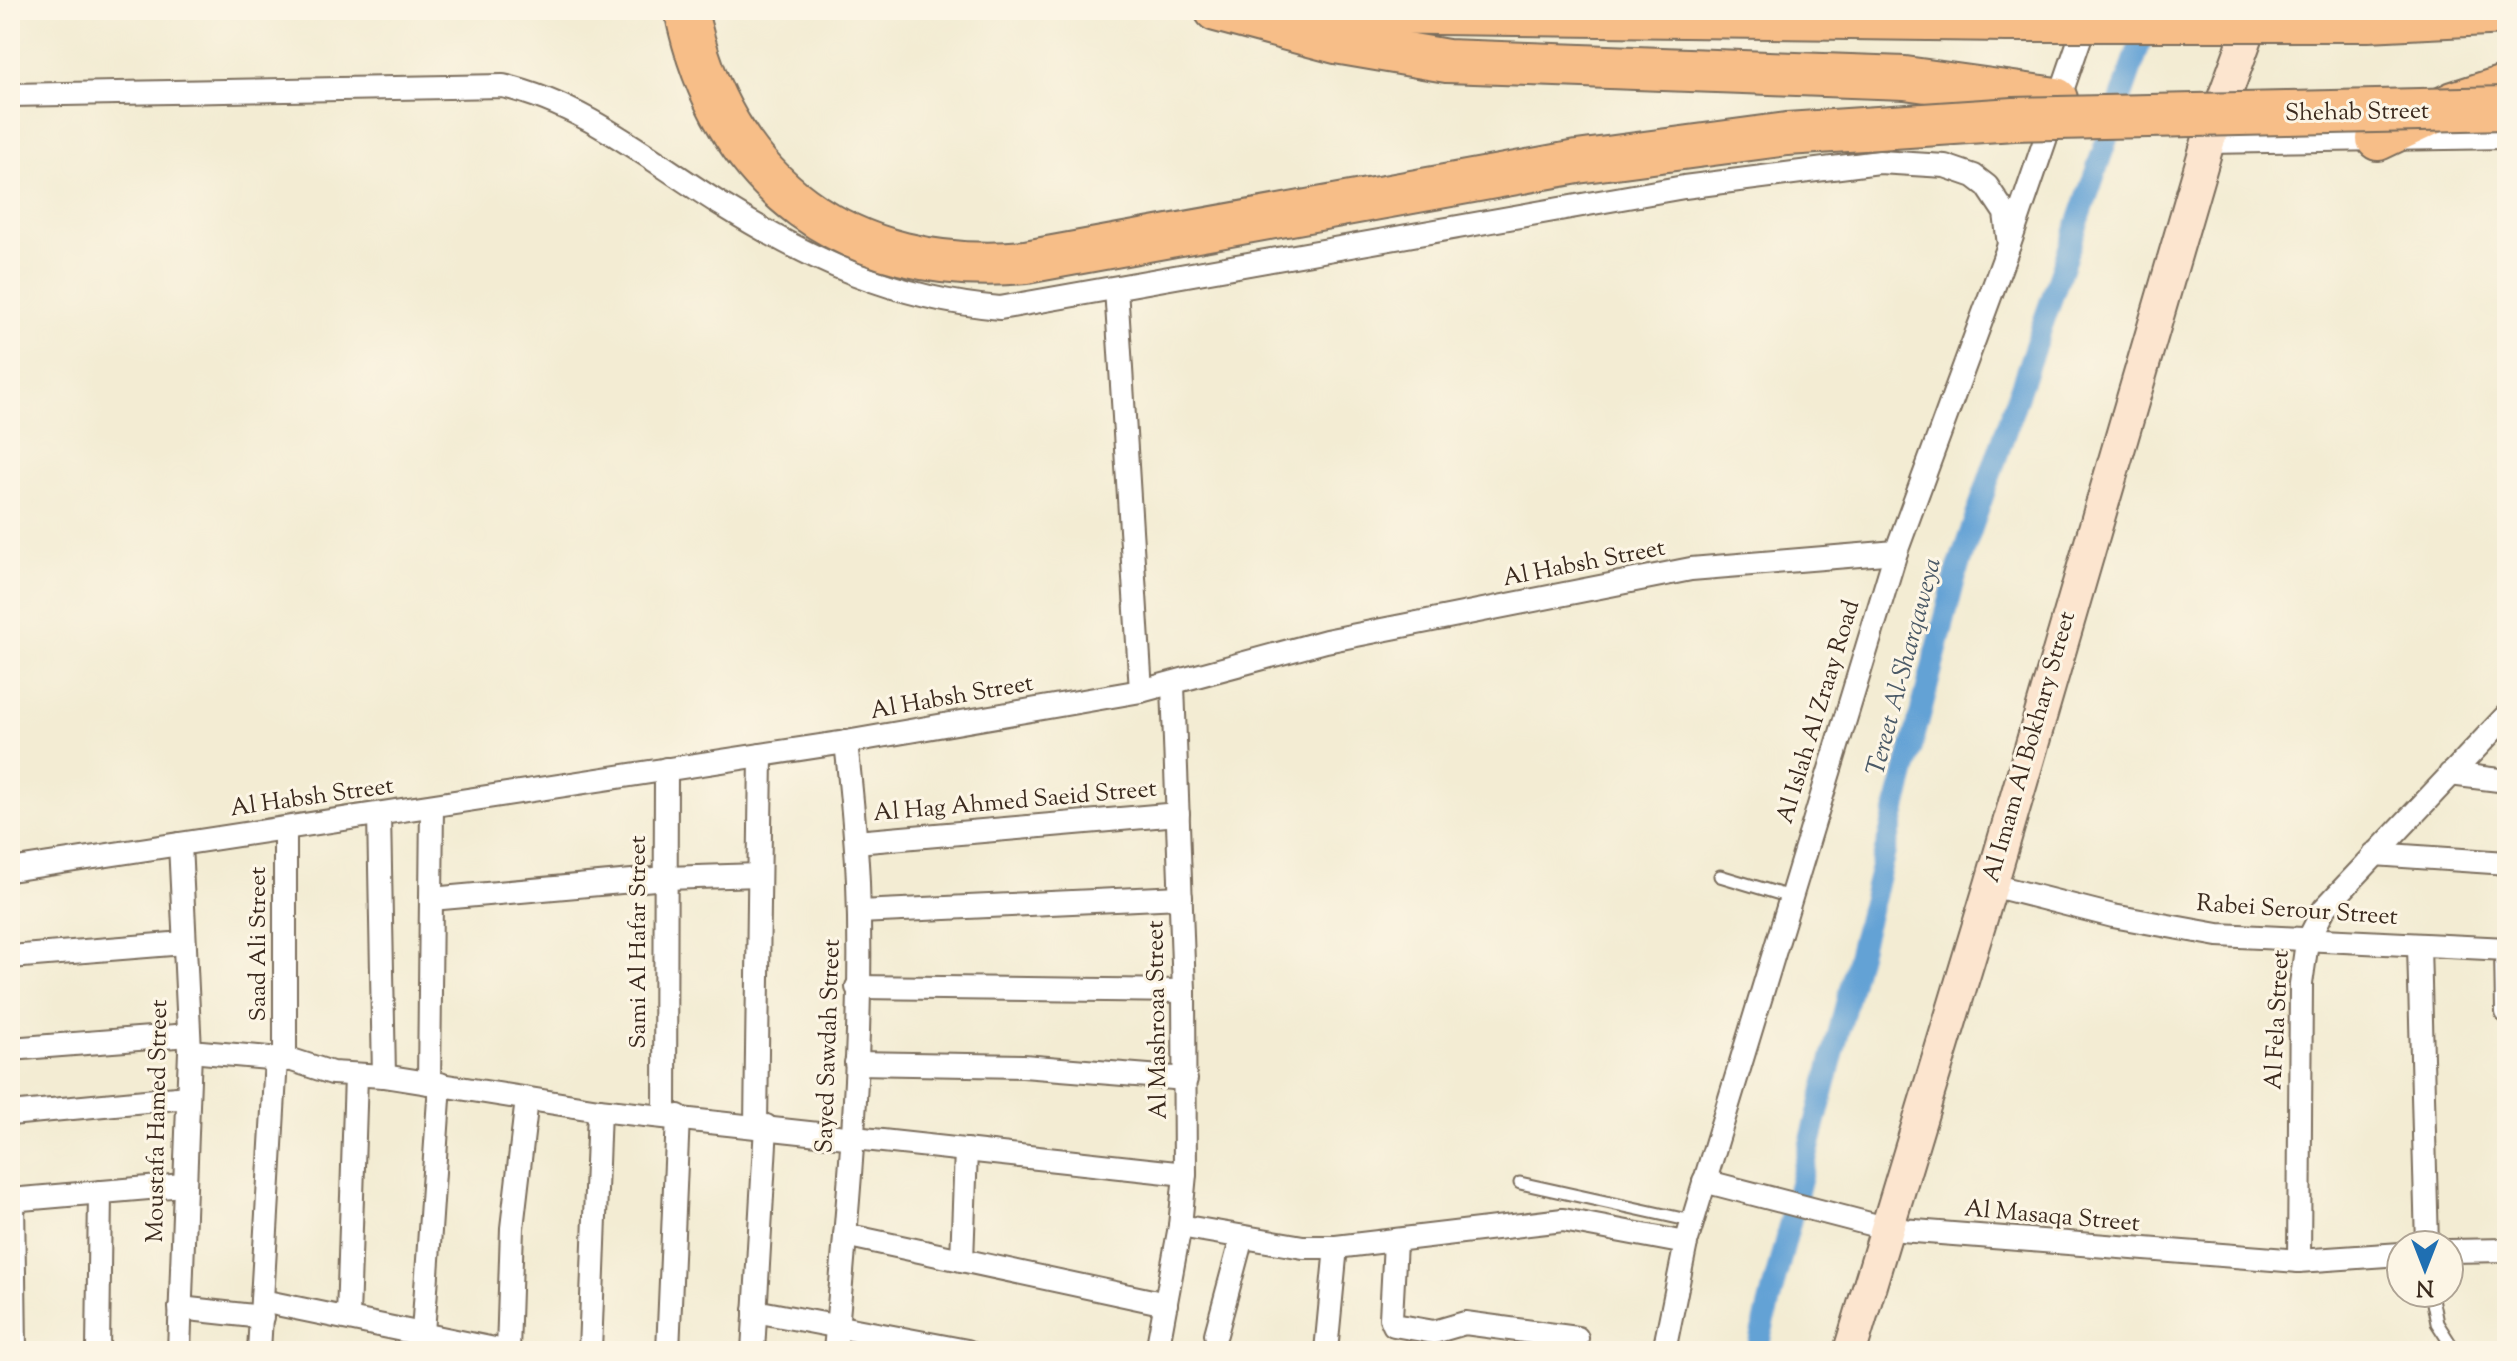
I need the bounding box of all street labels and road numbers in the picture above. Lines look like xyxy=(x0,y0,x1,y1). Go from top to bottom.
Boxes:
street label: Shehab Street xyxy=(2285,95,2429,131)
street label: Al Habsh Street xyxy=(1500,532,1668,596)
street label: Al Islah Al Zraay Road xyxy=(1769,596,1869,828)
street label: Al Imam Al Bokhary Street xyxy=(1975,608,2085,886)
street label: Al Habsh Street xyxy=(868,667,1036,729)
street label: Al Habsh Street xyxy=(228,770,396,826)
street label: Al Hag Ahmed Saeid Street xyxy=(872,773,1158,831)
street label: Sami Al Hafar Street xyxy=(622,835,656,1049)
street label: Saad Ali Street xyxy=(242,867,276,1021)
street label: Rabei Serour Street xyxy=(2195,887,2399,935)
street label: Al Mashroaa Street xyxy=(1139,920,1177,1120)
street label: Sayed Sawdah Street xyxy=(808,938,850,1154)
street label: Al Fela Street xyxy=(2257,949,2299,1091)
street label: Moustafa Hamed Street xyxy=(139,999,177,1243)
street label: Al Masaqa Street xyxy=(1963,1192,2141,1242)

